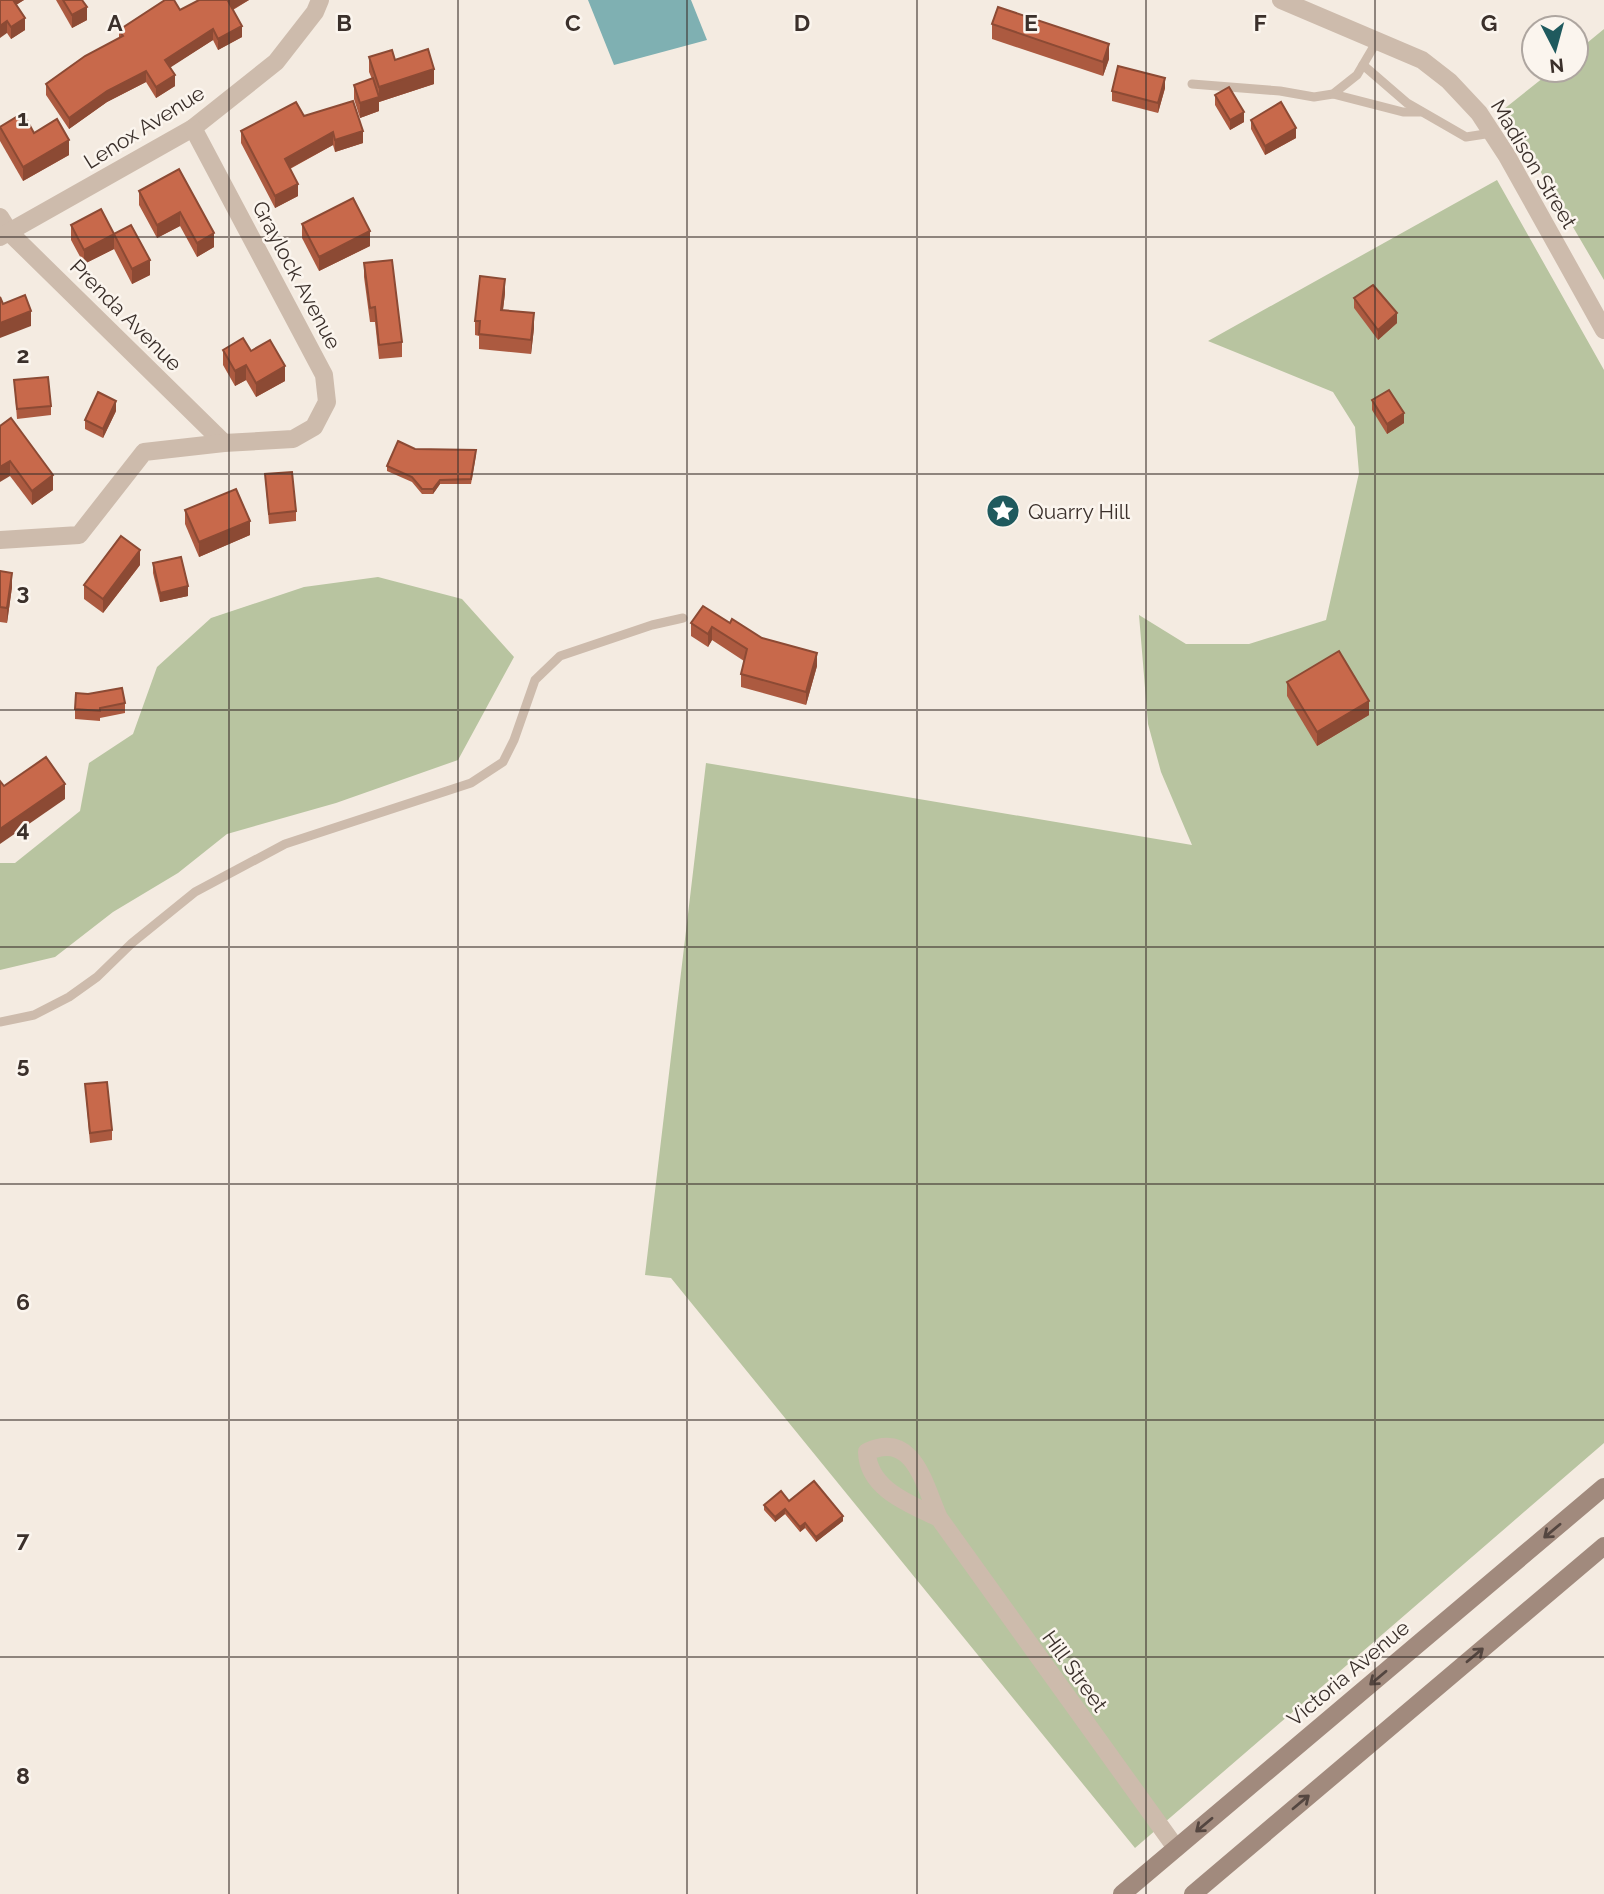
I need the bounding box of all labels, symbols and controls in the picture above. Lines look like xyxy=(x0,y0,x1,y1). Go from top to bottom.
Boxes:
text: A xyxy=(107,9,123,36)
text: B xyxy=(336,9,352,36)
text: C xyxy=(565,9,581,36)
text: D xyxy=(794,9,810,36)
text: E xyxy=(1024,9,1038,36)
text: F xyxy=(1253,9,1267,36)
text: G xyxy=(1481,9,1497,36)
north arrow xyxy=(1520,14,1590,84)
text: N xyxy=(1548,54,1565,78)
street label: Lenox Avenue xyxy=(79,80,209,174)
street label: Madison Street xyxy=(1486,95,1582,233)
text: 1 xyxy=(17,104,29,131)
street label: Graylock Avenue xyxy=(247,197,347,353)
street label: Prenda Avenue xyxy=(65,254,187,376)
text: 2 xyxy=(17,341,29,368)
place icon: Quarry Hill xyxy=(984,492,1022,530)
place label: Quarry Hill xyxy=(1028,499,1130,524)
text: 3 xyxy=(17,578,29,605)
text: 4 xyxy=(16,815,30,842)
text: 5 xyxy=(17,1051,30,1078)
text: 6 xyxy=(16,1288,30,1315)
one-way arrow xyxy=(1543,1523,1561,1539)
text: 7 xyxy=(17,1525,30,1552)
street label: Victoria Avenue xyxy=(1282,1615,1414,1731)
street label: Hill Street xyxy=(1037,1625,1113,1717)
one-way arrow xyxy=(1465,1648,1483,1663)
one-way arrow xyxy=(1370,1670,1388,1686)
text: 8 xyxy=(16,1762,30,1789)
one-way arrow xyxy=(1292,1795,1310,1811)
one-way arrow xyxy=(1196,1817,1214,1832)

